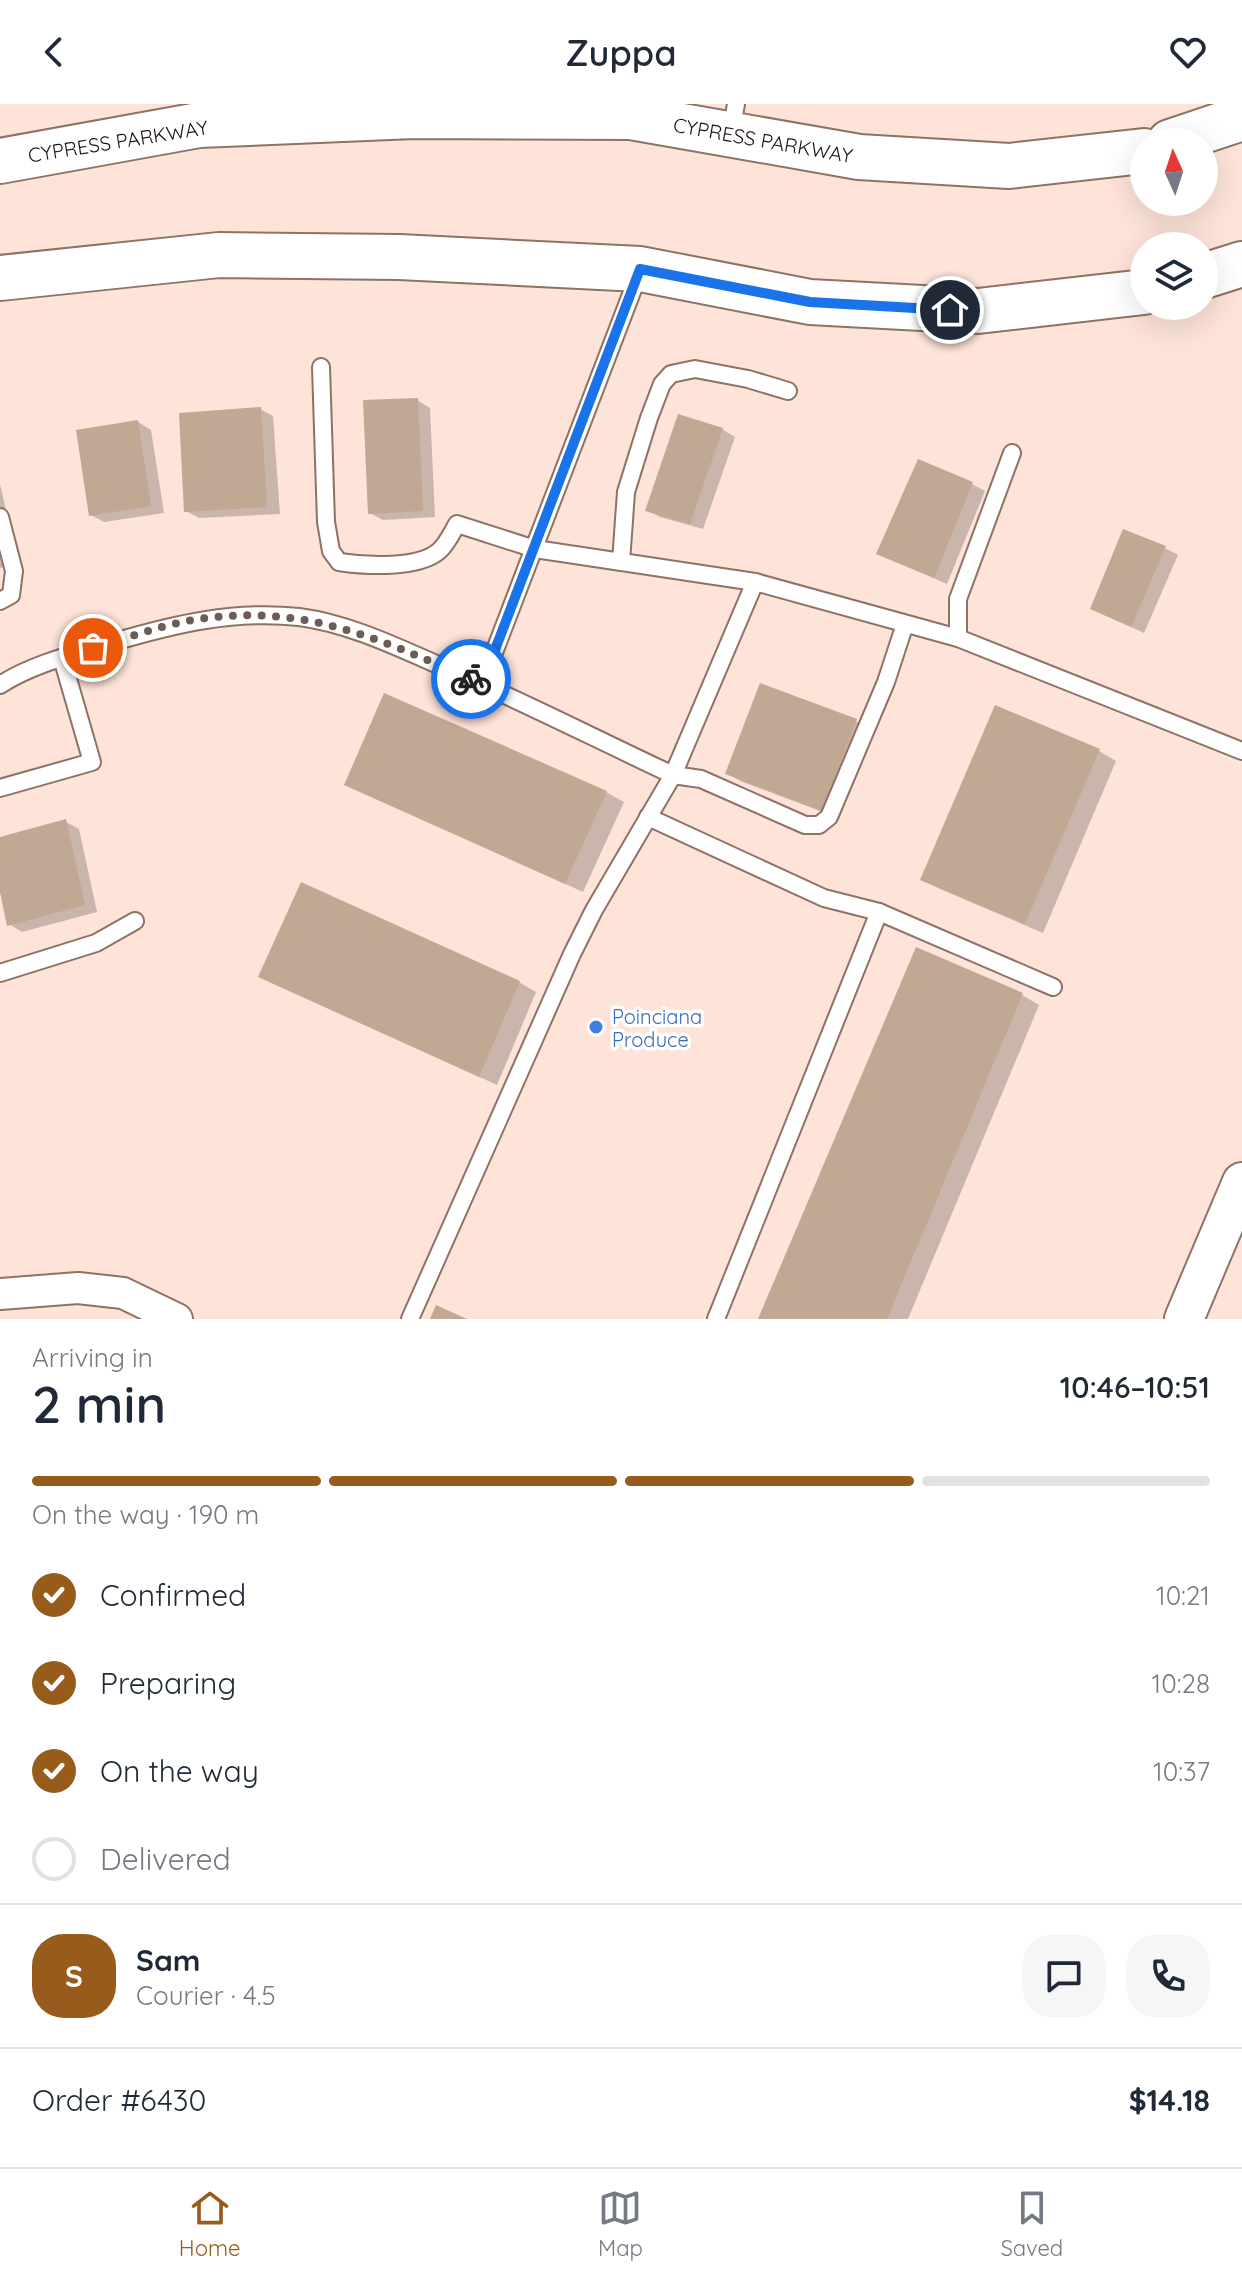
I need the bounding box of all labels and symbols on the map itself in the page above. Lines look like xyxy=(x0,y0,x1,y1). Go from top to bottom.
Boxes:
street label: CYPRESS PARKWAY xyxy=(671,112,855,168)
street label: CYPRESS PARKWAY xyxy=(26,114,210,168)
north arrow xyxy=(1130,128,1218,216)
pin xyxy=(916,276,984,344)
pin xyxy=(59,614,127,682)
courier xyxy=(431,639,511,719)
place label: Poinciana Produce xyxy=(612,1004,702,1052)
marker: Poinciana Produce xyxy=(587,1018,605,1036)

